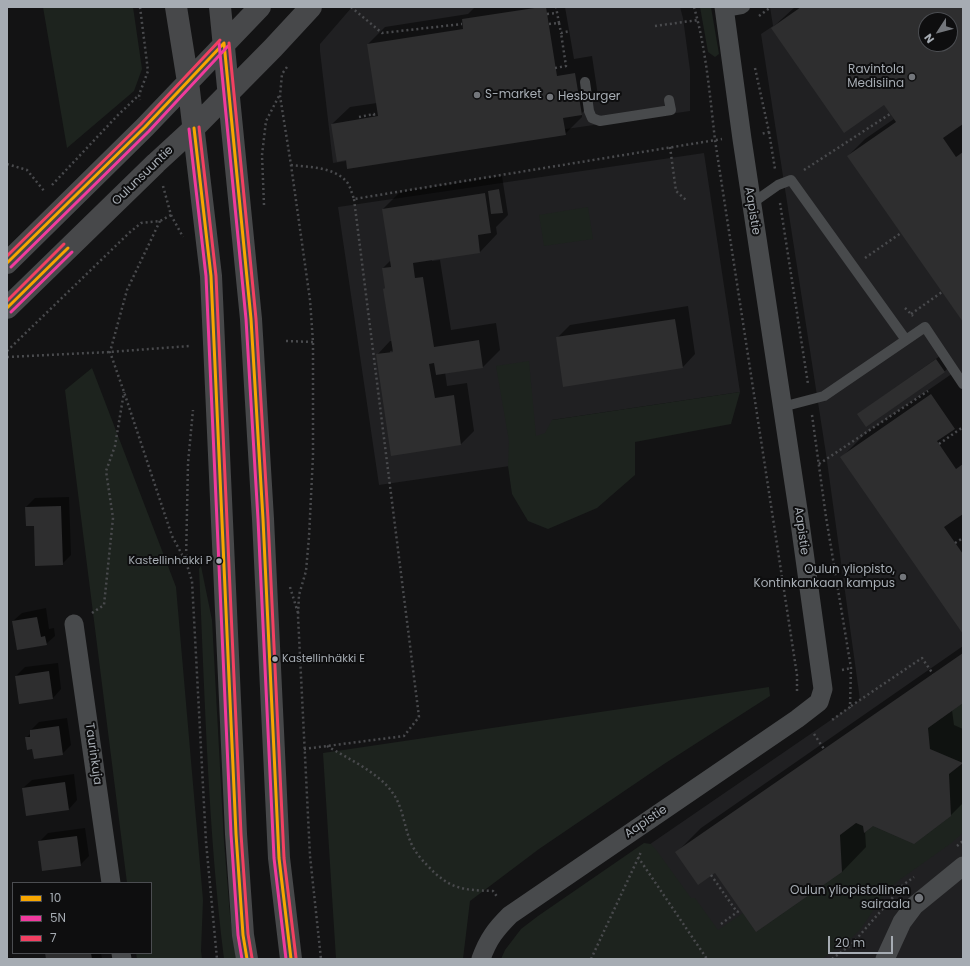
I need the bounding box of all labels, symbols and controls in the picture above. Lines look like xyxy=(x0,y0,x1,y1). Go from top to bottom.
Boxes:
north arrow xyxy=(918,12,958,52)
text: N xyxy=(920,30,938,47)
place label: Ravintola Medisiina xyxy=(847,63,904,91)
marker: Ravintola Medisiina xyxy=(907,72,917,82)
place label: S-market xyxy=(485,88,542,102)
marker: S-market xyxy=(472,90,482,100)
place label: Hesburger xyxy=(558,90,620,104)
marker: Hesburger xyxy=(545,92,555,102)
street label: Oulunsuuntie xyxy=(109,143,177,209)
street label: Aapistie xyxy=(741,186,763,236)
street label: Aapistie xyxy=(791,506,811,556)
place label: Kastellinhäkki P xyxy=(128,554,212,568)
marker: Kastellinhäkki P xyxy=(214,556,224,566)
place label: Oulun yliopisto, Kontinkankaan kampus xyxy=(753,563,895,591)
marker: Oulun yliopisto, Kontinkankaan kampus xyxy=(898,572,908,582)
place label: Kastellinhäkki E xyxy=(282,652,365,666)
marker: Kastellinhäkki E xyxy=(270,654,280,664)
street label: Taurinkuja xyxy=(82,722,104,786)
street label: Aapistie xyxy=(622,803,670,841)
legend xyxy=(12,882,152,954)
place label: Oulun yliopistollinen sairaala xyxy=(790,884,910,912)
text: 10 xyxy=(50,889,61,906)
marker: Oulun yliopistollinen sairaala xyxy=(913,892,925,904)
text: 5N xyxy=(50,909,66,926)
scale bar xyxy=(830,928,895,954)
text: 7 xyxy=(50,929,57,946)
text: 20 m xyxy=(835,934,865,951)

